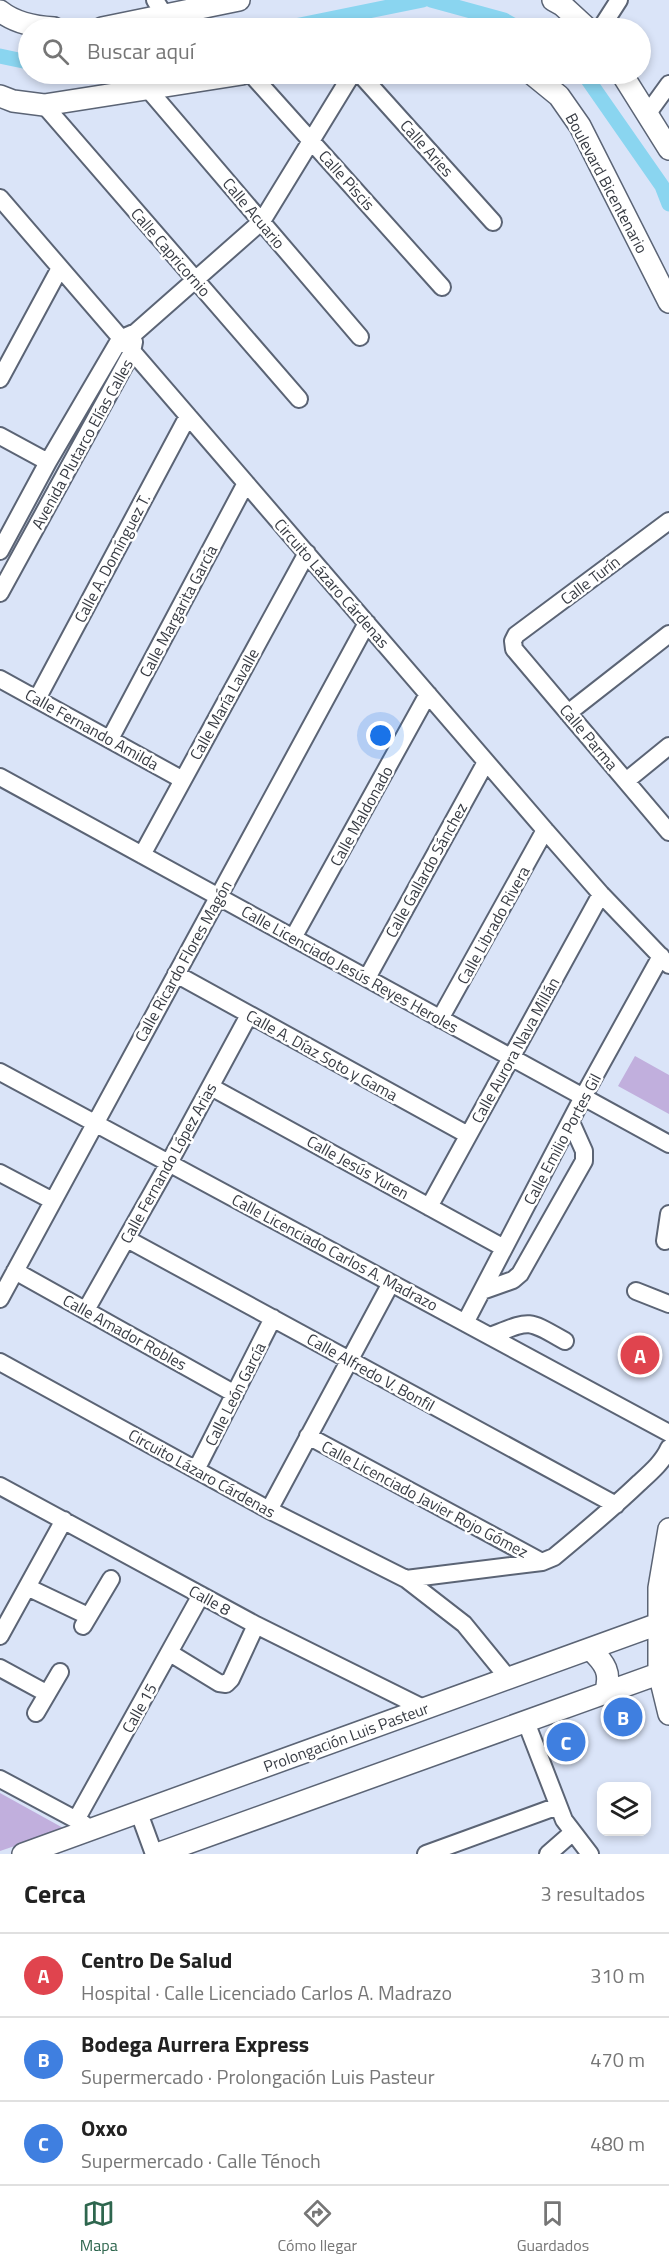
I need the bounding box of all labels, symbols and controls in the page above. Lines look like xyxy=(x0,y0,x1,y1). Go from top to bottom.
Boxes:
search box xyxy=(18,18,651,84)
text: Buscar aquí xyxy=(87,34,195,68)
icon: search xyxy=(39,35,72,68)
street label: Boulevard Bicentenario xyxy=(560,108,654,258)
street label: Calle Aries xyxy=(395,114,459,182)
street label: Calle Piscis xyxy=(313,144,381,216)
street label: Calle Acuario xyxy=(217,172,291,254)
street label: Calle Capricornio xyxy=(125,202,217,302)
street label: Avenida Plutarco Elías Calles xyxy=(25,355,139,533)
street label: Calle A. Domínguez T. xyxy=(68,489,156,627)
street label: Circuito Lázaro Cárdenas xyxy=(269,513,395,653)
street label: Calle Margarita García xyxy=(133,541,223,681)
street label: Calle Turín xyxy=(555,550,625,610)
street label: Calle María Lavalle xyxy=(183,644,265,764)
street label: Calle Fernando Amilda xyxy=(21,682,163,776)
street label: Calle Parma xyxy=(554,699,624,775)
your location xyxy=(366,721,395,750)
street label: Calle Maldonado xyxy=(324,762,398,870)
street label: Calle Gallardo Sánchez xyxy=(379,798,473,942)
street label: Calle Librado Rivera xyxy=(451,862,535,988)
street label: Calle Ricardo Flores Magón xyxy=(129,876,237,1046)
street label: Calle Licenciado Jesús Reyes Heroles xyxy=(237,899,463,1039)
street label: Calle Aurora Nava Millán xyxy=(465,973,565,1127)
street label: Calle A. Díaz Soto y Gama xyxy=(242,1003,402,1107)
street label: Calle Emilio Portes Gil xyxy=(517,1069,607,1209)
street label: Calle Fernando López Arias xyxy=(114,1078,222,1248)
street label: Calle Jesús Yuren xyxy=(303,1129,413,1205)
street label: Calle Licenciado Carlos A. Madrazo xyxy=(228,1187,442,1317)
street label: Calle Amador Robles xyxy=(59,1288,191,1376)
street label: Calle Alfredo V. Bonfil xyxy=(303,1327,439,1417)
pin: A xyxy=(620,1332,660,1378)
street label: Calle León García xyxy=(199,1338,271,1450)
street label: Circuito Lázaro Cárdenas xyxy=(124,1422,280,1524)
street label: Calle Licenciado Javier Rojo Gómez xyxy=(317,1434,533,1564)
street label: Calle 8 xyxy=(185,1579,235,1621)
street label: Calle 15 xyxy=(116,1679,163,1737)
pin: B xyxy=(604,1694,642,1740)
street label: Prolongación Luis Pasteur xyxy=(260,1696,433,1778)
pin: C xyxy=(546,1720,586,1764)
map controls xyxy=(597,1782,651,1836)
button: layers xyxy=(597,1782,651,1836)
text: Cerca xyxy=(24,1874,86,1913)
text: 3 resultados xyxy=(541,1878,645,1909)
text: Centro De Salud xyxy=(81,1943,232,1977)
text: A xyxy=(37,1960,50,1991)
text: 310 m xyxy=(590,1960,645,1991)
text: Hospital · Calle Licenciado Carlos A. Madrazo xyxy=(81,1977,452,2008)
text: Bodega Aurrera Express xyxy=(81,2027,309,2061)
text: B xyxy=(37,2044,50,2075)
text: 470 m xyxy=(590,2044,645,2075)
text: Supermercado · Prolongación Luis Pasteur xyxy=(81,2061,435,2092)
text: Oxxo xyxy=(81,2111,128,2145)
text: C xyxy=(38,2128,49,2159)
text: 480 m xyxy=(590,2128,645,2159)
text: Supermercado · Calle Ténoch xyxy=(81,2145,321,2176)
tab: Mapa xyxy=(80,2197,118,2257)
tab: Cómo llegar xyxy=(277,2197,357,2257)
tab: Guardados xyxy=(517,2197,589,2257)

